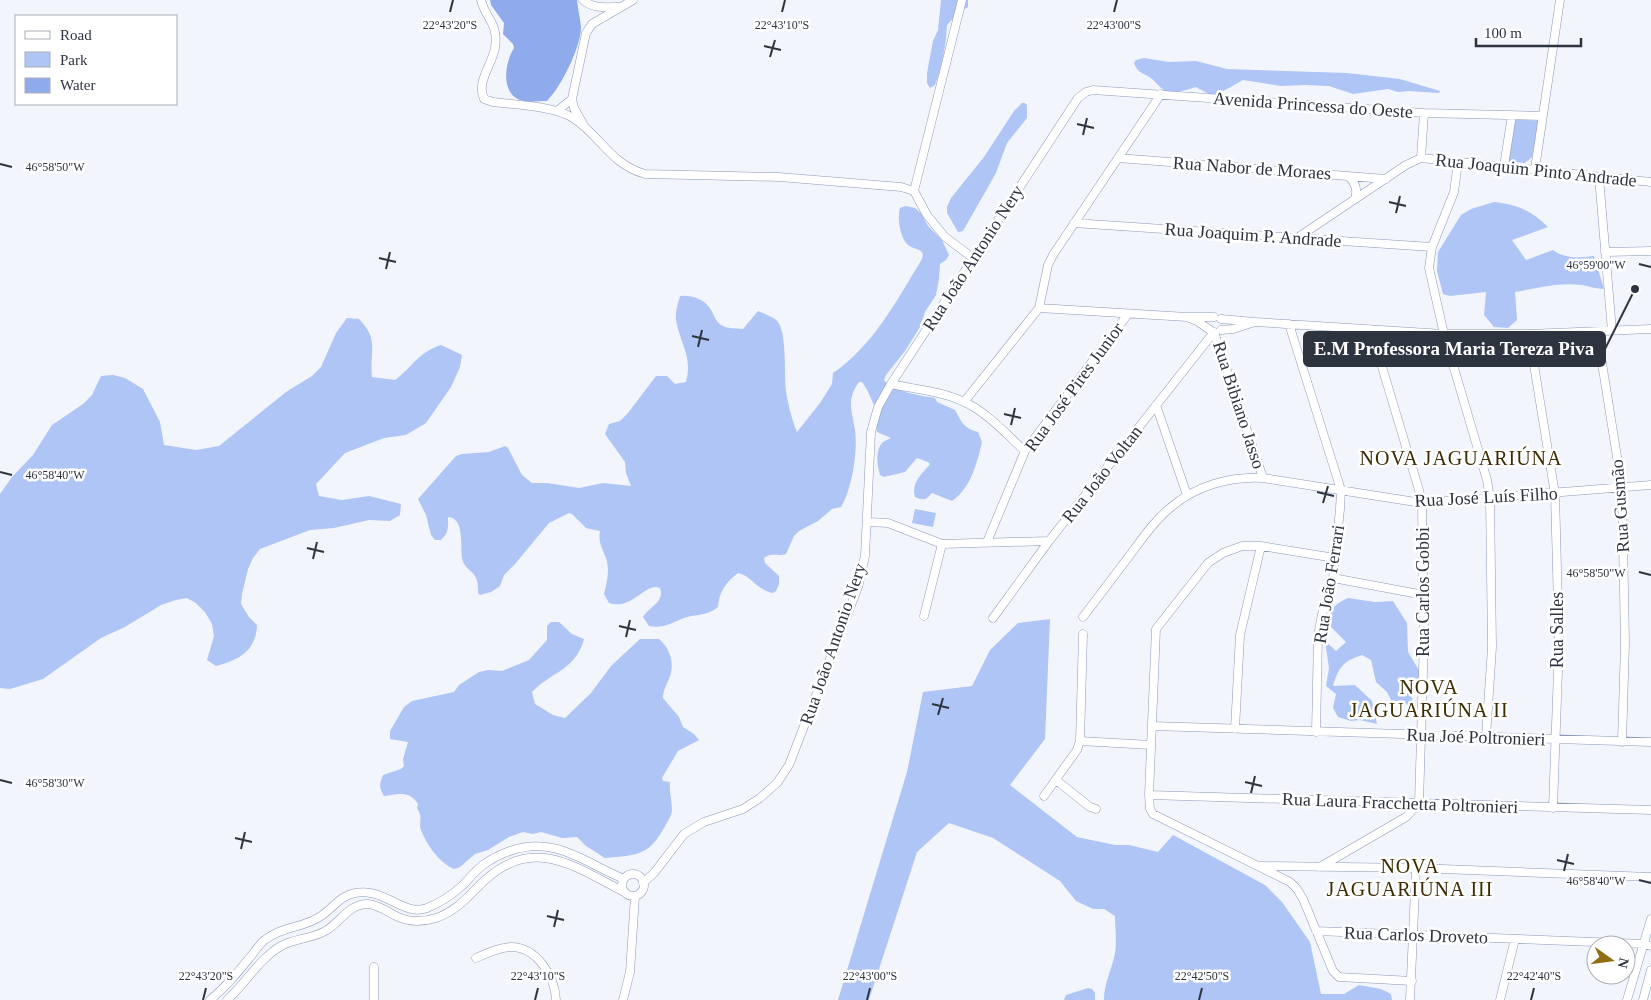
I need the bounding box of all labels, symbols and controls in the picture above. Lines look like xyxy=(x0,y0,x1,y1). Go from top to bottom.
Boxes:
legend xyxy=(15,15,178,105)
scale bar xyxy=(1476,15,1581,47)
text: 22°43'20"S xyxy=(423,18,477,32)
text: 22°43'10"S xyxy=(755,18,809,32)
text: 22°43'00"S xyxy=(1087,18,1141,32)
text: 100 m xyxy=(1484,25,1522,41)
text: Road xyxy=(60,27,92,43)
text: Park xyxy=(60,52,88,68)
text: Water xyxy=(60,77,95,93)
street label: Avenida Princessa do Oeste xyxy=(1212,88,1414,122)
street label: Rua Joaquim Pinto Andrade xyxy=(1434,149,1638,191)
street label: Rua Nabor de Moraes xyxy=(1172,152,1332,184)
text: 46°58'50"W xyxy=(25,160,85,174)
street label: Rua João Antonio Nery xyxy=(918,181,1028,335)
street label: Rua Joaquim P. Andrade xyxy=(1164,219,1342,251)
text: 46°59'00"W xyxy=(1566,258,1626,272)
street label: Rua José Pires Junior xyxy=(1021,319,1127,455)
callout: E.M Professora Maria Tereza Piva xyxy=(1304,332,1605,366)
text: E.M Professora Maria Tereza Piva xyxy=(1314,338,1595,359)
street label: Rua Bibiano Jasso xyxy=(1209,339,1269,471)
street label: Rua João Voltan xyxy=(1058,422,1146,526)
district label: NOVA JAGUARIÚNA xyxy=(1360,446,1562,469)
street label: Rua Gusmão xyxy=(1607,459,1633,553)
text: 46°58'40"W xyxy=(25,468,85,482)
street label: Rua José Luís Filho xyxy=(1414,483,1558,511)
street label: Rua João Ferrari xyxy=(1310,523,1348,645)
street label: Rua Carlos Gobbi xyxy=(1413,527,1433,657)
street label: Rua João Antonio Nery xyxy=(796,561,870,727)
text: 46°58'50"W xyxy=(1566,566,1626,580)
street label: Rua Salles xyxy=(1547,592,1567,668)
district label: NOVA JAGUARIÚNA II xyxy=(1349,676,1509,721)
street label: Rua Joé Poltronieri xyxy=(1406,725,1546,749)
text: 46°58'30"W xyxy=(25,776,85,790)
street label: Rua Laura Fracchetta Poltronieri xyxy=(1282,789,1518,817)
district label: NOVA JAGUARIÚNA III xyxy=(1327,855,1493,900)
text: 46°58'40"W xyxy=(1566,874,1626,888)
street label: Rua Carlos Droveto xyxy=(1344,922,1488,948)
north arrow xyxy=(1586,935,1636,985)
text: N xyxy=(1615,956,1632,970)
text: 22°43'20"S xyxy=(179,969,233,983)
text: 22°43'10"S xyxy=(511,969,565,983)
text: 22°43'00"S xyxy=(843,969,897,983)
text: 22°42'50"S xyxy=(1175,969,1229,983)
text: 22°42'40"S xyxy=(1507,969,1561,983)

